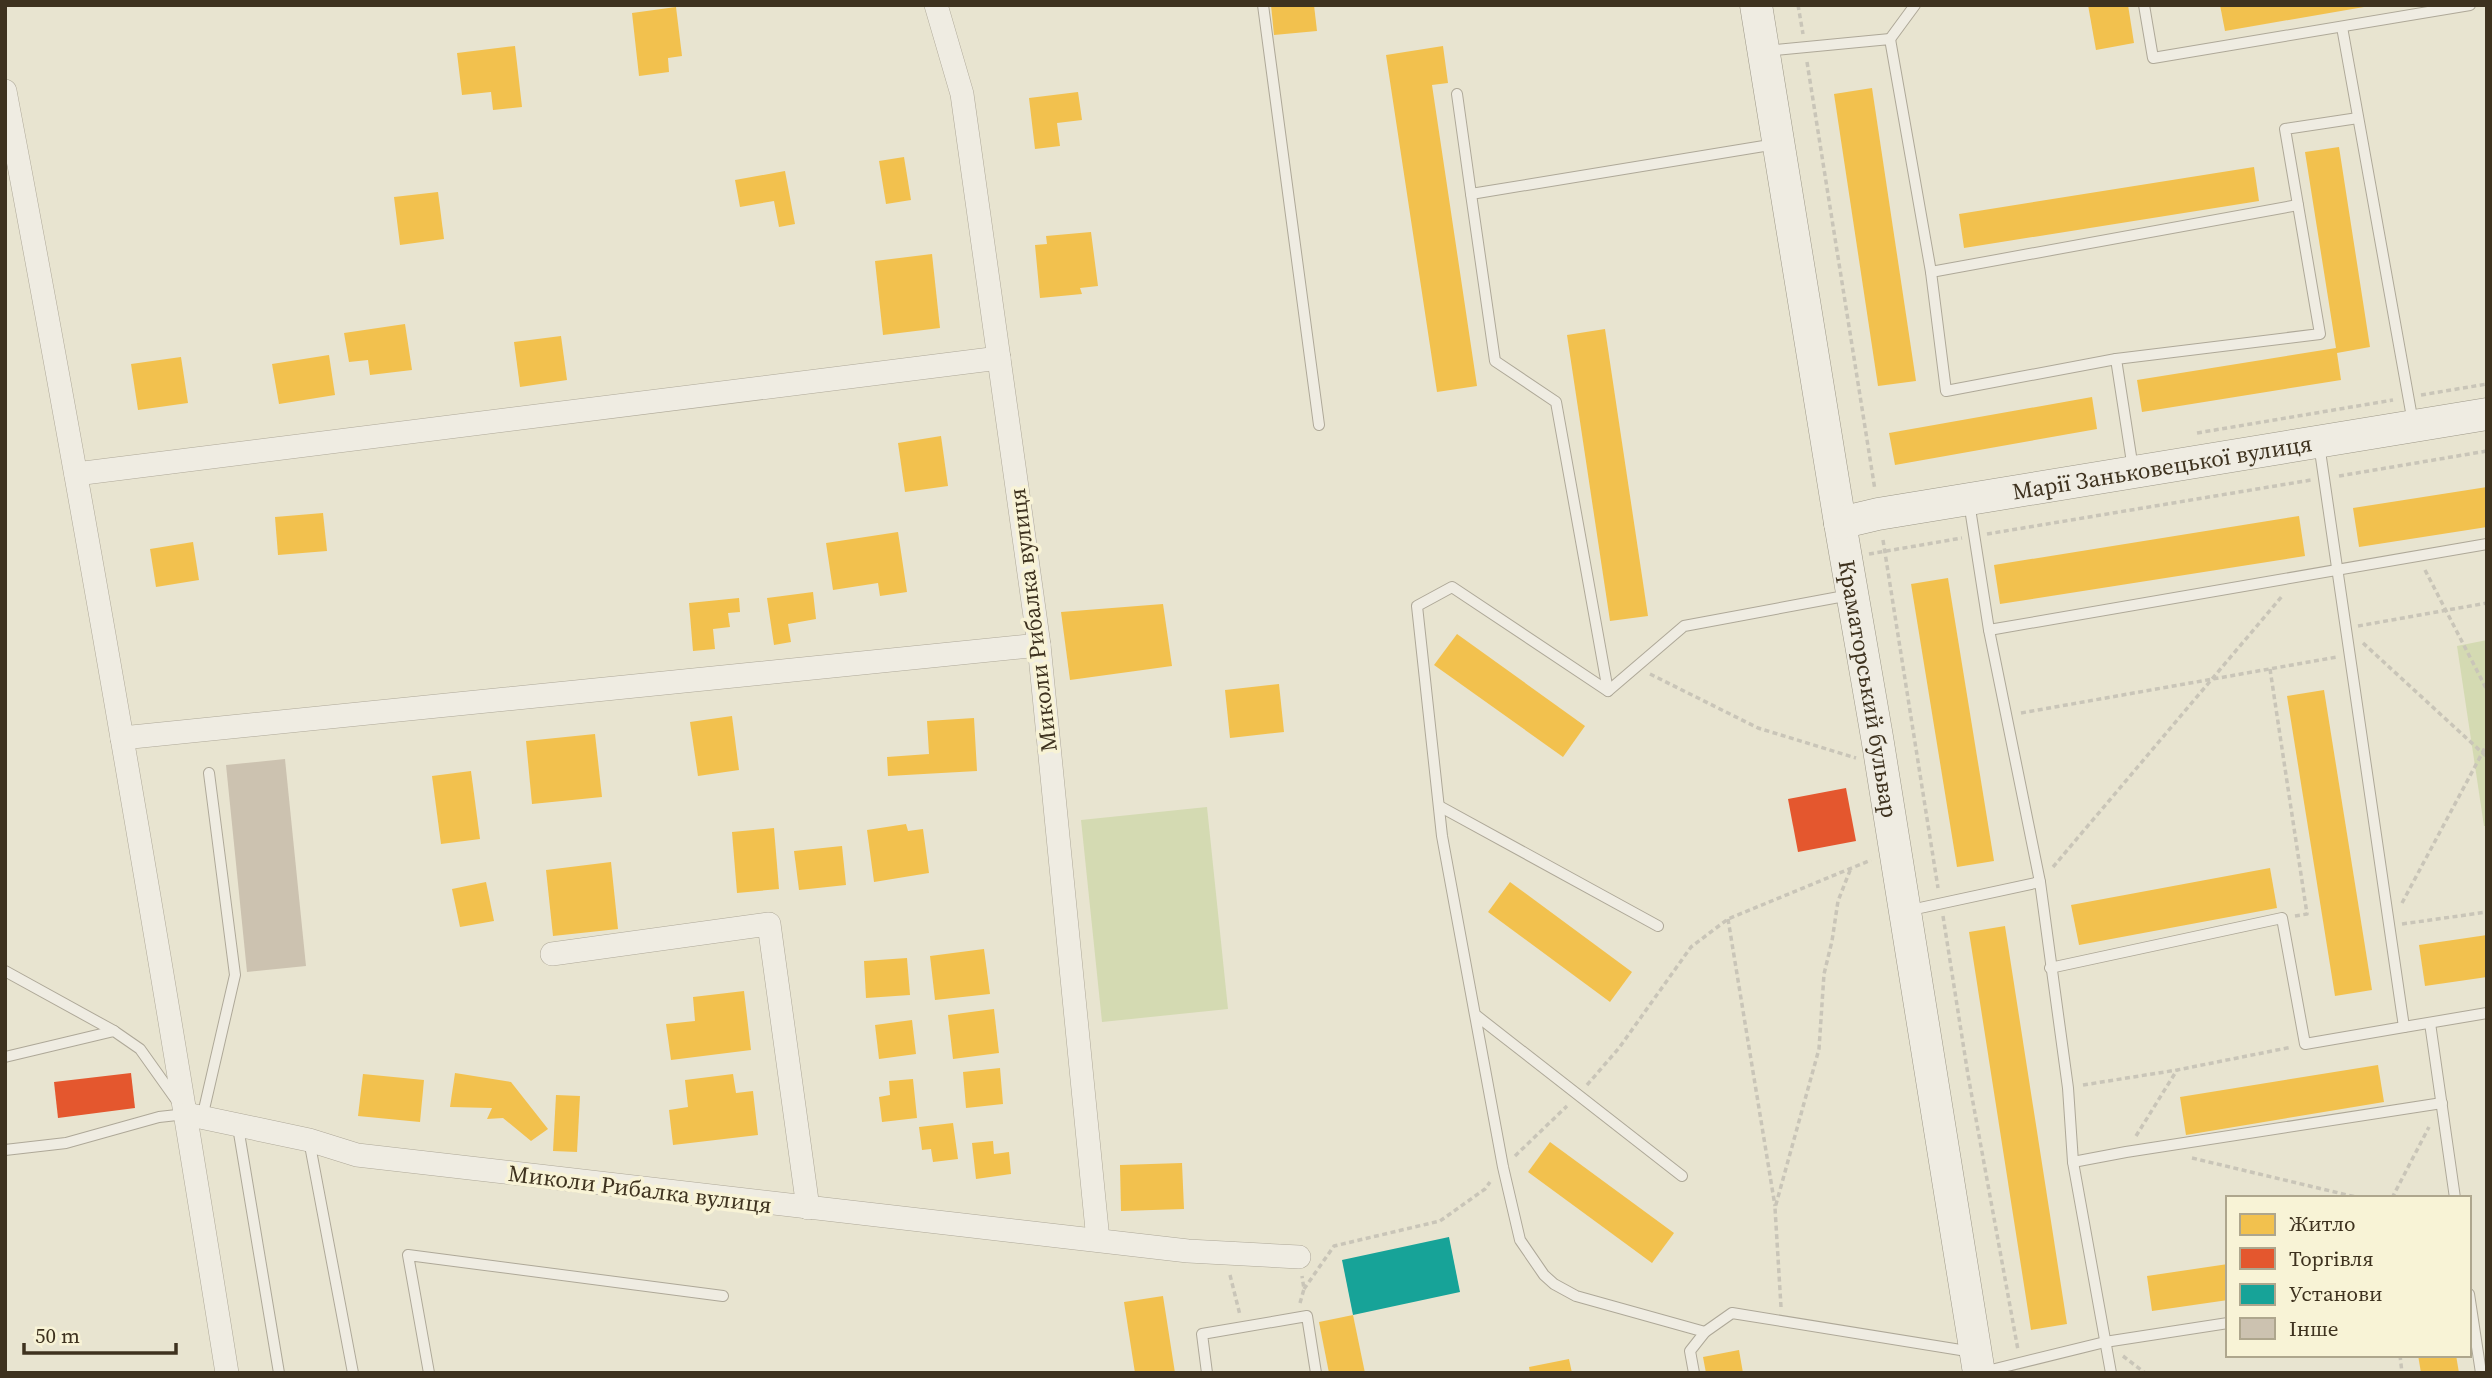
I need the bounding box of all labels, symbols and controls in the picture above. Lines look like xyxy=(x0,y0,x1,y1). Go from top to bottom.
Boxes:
street label: Марії Заньковецької вулиця xyxy=(2010,427,2314,508)
street label: Миколи Рибалка вулиця xyxy=(1001,486,1065,754)
street label: Краматорський бульвар xyxy=(1831,558,1906,820)
street label: Миколи Рибалка вулиця xyxy=(506,1157,774,1221)
legend xyxy=(2226,1196,2471,1357)
text: Житло xyxy=(2289,1209,2356,1238)
text: Торгівля xyxy=(2289,1244,2374,1273)
text: Установи xyxy=(2289,1279,2383,1308)
scale bar xyxy=(24,1312,177,1356)
text: Інше xyxy=(2289,1314,2339,1343)
text: 50 m xyxy=(35,1321,80,1350)

